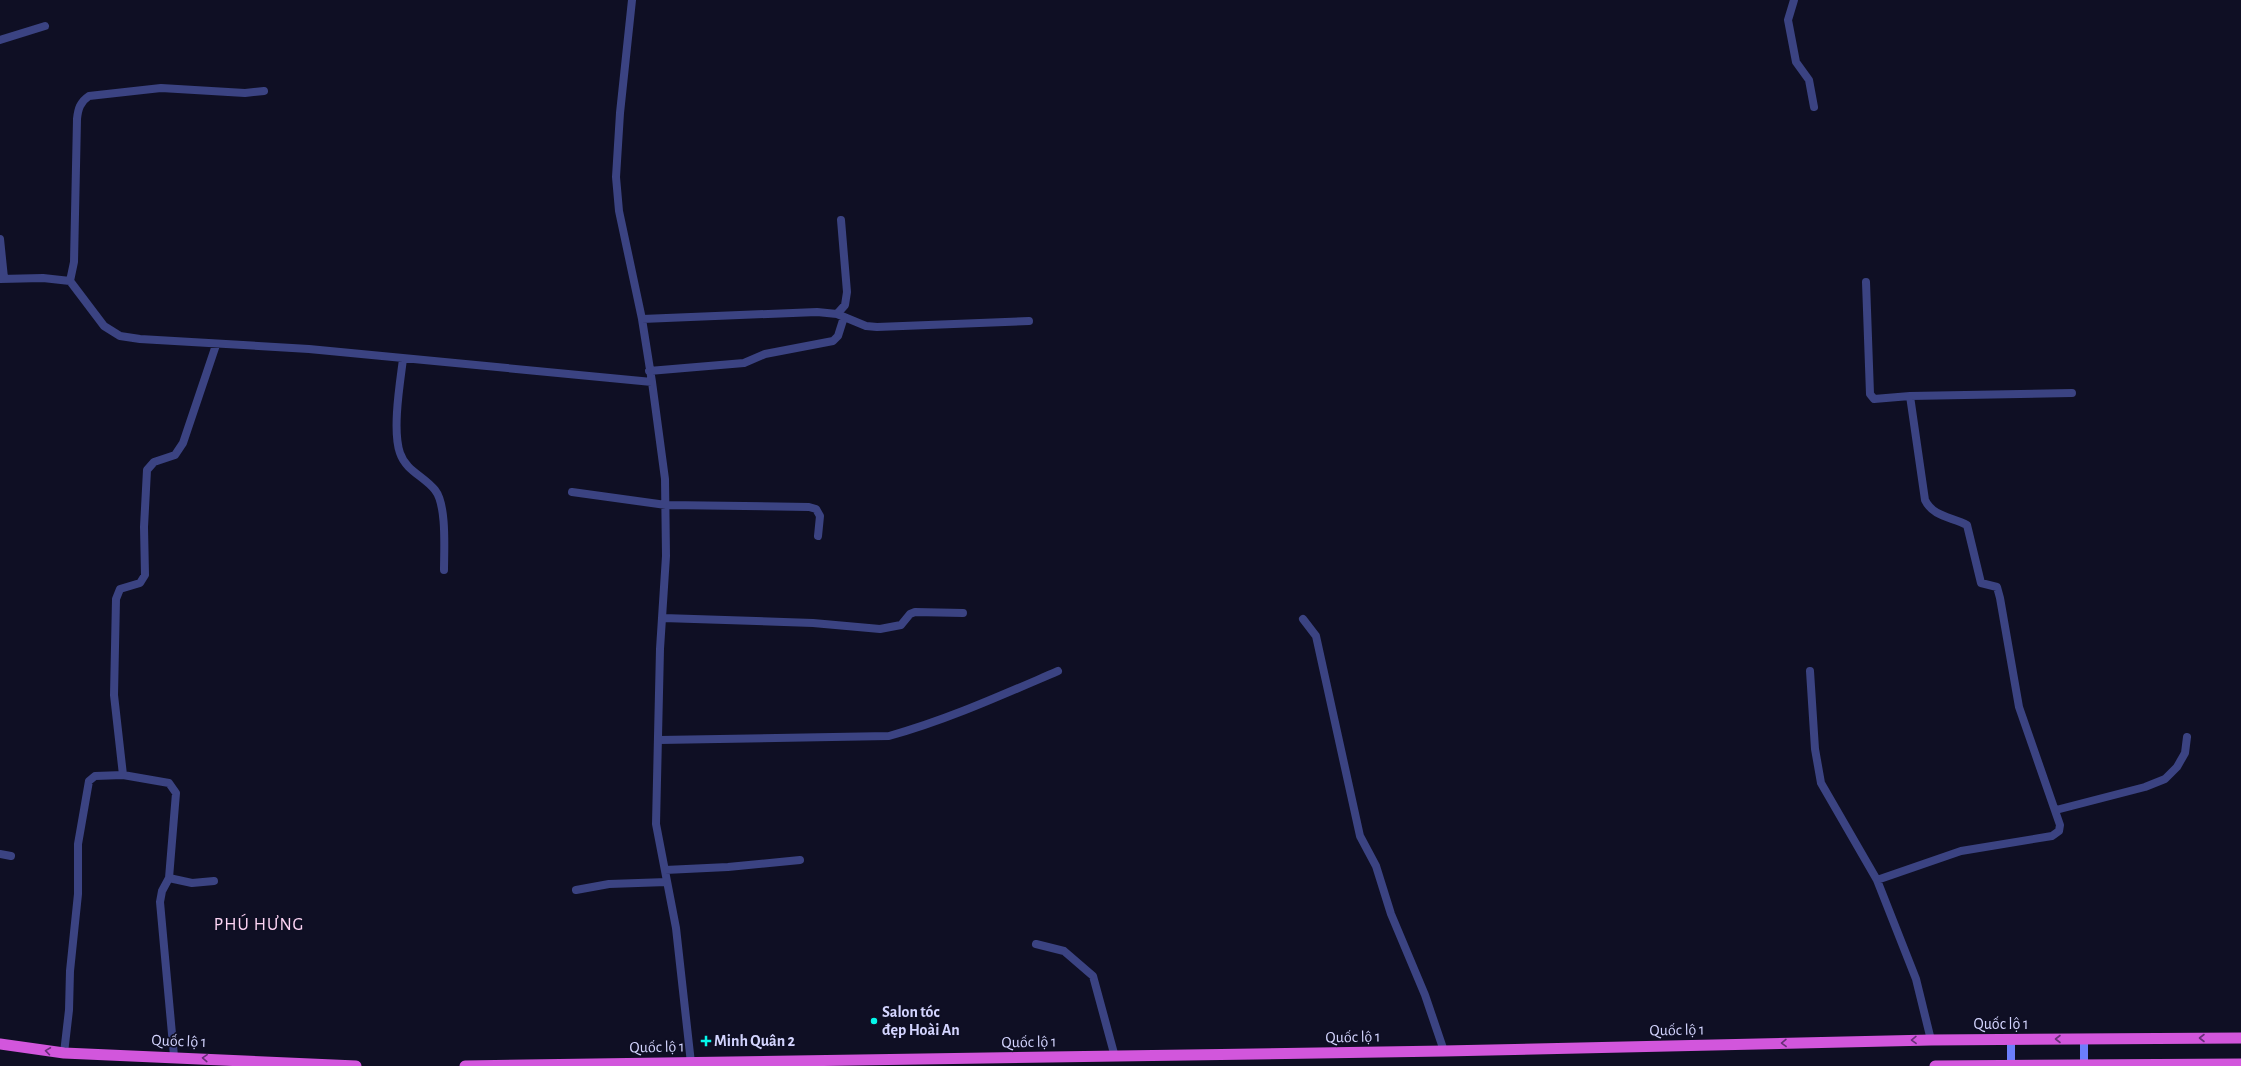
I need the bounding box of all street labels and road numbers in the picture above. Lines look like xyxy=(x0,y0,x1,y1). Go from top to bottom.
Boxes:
street label: Quốc lộ 1 xyxy=(1974,1016,2028,1033)
street label: Quốc lộ 1 xyxy=(1649,1022,1705,1039)
street label: Quốc lộ 1 xyxy=(1325,1029,1381,1046)
street label: Quốc lộ 1 xyxy=(151,1032,207,1051)
street label: Quốc lộ 1 xyxy=(1001,1034,1057,1051)
street label: Quốc lộ 1 xyxy=(629,1039,685,1056)

